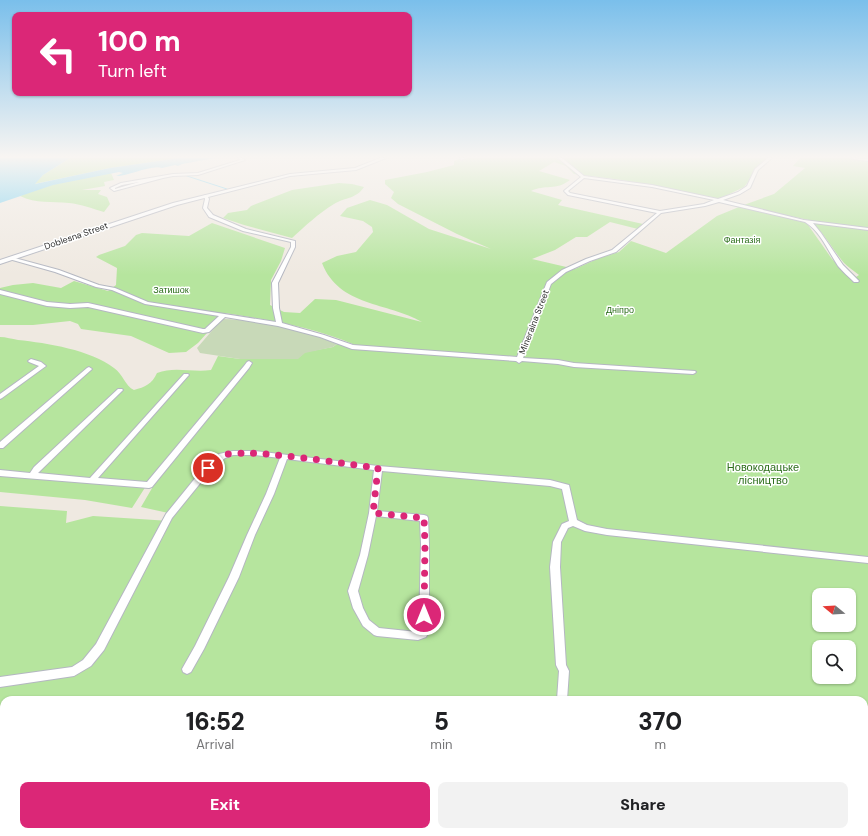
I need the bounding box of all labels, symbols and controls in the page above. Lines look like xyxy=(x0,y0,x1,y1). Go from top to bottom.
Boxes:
text: 100 m xyxy=(98,23,181,60)
icon: left xyxy=(32,28,84,80)
text: Turn left xyxy=(98,59,167,83)
street label: Doblesna Street xyxy=(42,219,110,253)
park label: Фантазія xyxy=(724,234,760,246)
park label: Затишок xyxy=(153,284,189,296)
street label: Mineralna Street xyxy=(516,288,552,356)
park label: Дніпро xyxy=(606,304,634,316)
pin xyxy=(191,451,225,485)
icon: arrive xyxy=(197,457,219,479)
park label: Новокодацьке лісництво xyxy=(727,460,799,487)
north arrow xyxy=(812,588,856,632)
map controls xyxy=(812,588,856,684)
position arrow xyxy=(403,594,445,636)
button: search xyxy=(812,640,856,684)
text: 16:52 xyxy=(186,706,245,737)
text: 5 xyxy=(434,706,449,737)
text: 370 xyxy=(638,706,682,737)
text: Arrival xyxy=(196,736,234,753)
text: min xyxy=(430,736,453,753)
text: m xyxy=(654,736,666,753)
button: Exit xyxy=(20,782,430,828)
button: Share xyxy=(438,782,848,828)

